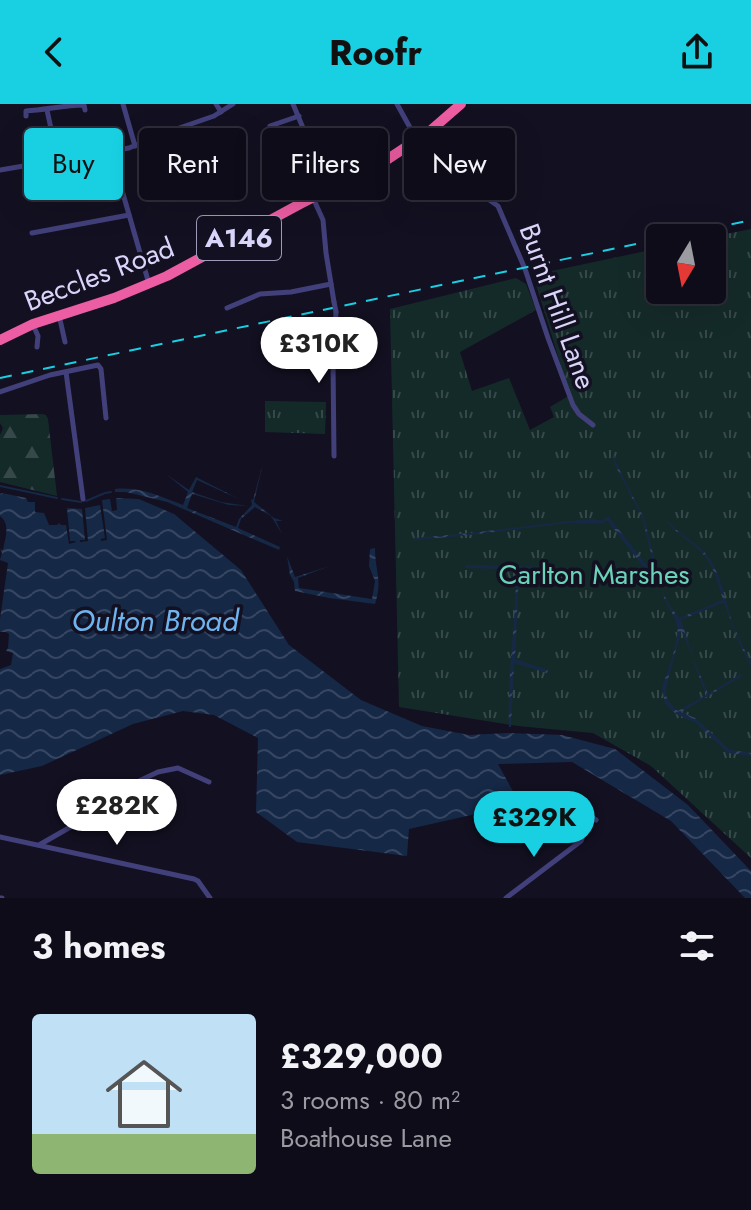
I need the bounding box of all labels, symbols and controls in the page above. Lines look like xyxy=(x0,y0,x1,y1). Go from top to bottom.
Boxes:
text: Roofr xyxy=(329,26,422,78)
icon: back xyxy=(32,30,76,74)
icon: share xyxy=(675,30,719,74)
chip: Buy xyxy=(24,128,123,200)
chip: Rent xyxy=(139,128,246,200)
chip: Filters xyxy=(262,128,388,200)
chip: New xyxy=(404,128,515,200)
road number: A146 xyxy=(197,216,281,260)
street label: Burnt Hill Lane xyxy=(509,218,606,395)
north arrow xyxy=(646,224,726,304)
map controls xyxy=(646,224,726,304)
street label: Beccles Road xyxy=(18,227,180,322)
pin: £310K xyxy=(263,317,375,385)
text: £310K xyxy=(279,324,359,362)
park label: Carlton Marshes xyxy=(498,554,690,595)
water label: Oulton Broad xyxy=(71,599,240,642)
pin: £282K xyxy=(61,779,173,847)
text: £282K xyxy=(75,786,159,824)
pin: £329K xyxy=(478,791,590,859)
text: £329K xyxy=(492,798,576,836)
text: 3 homes xyxy=(32,922,166,971)
icon: filters xyxy=(675,924,719,968)
text: £329,000 xyxy=(280,1032,443,1081)
icon: home xyxy=(96,1046,192,1142)
text: 3 rooms · 80 m² xyxy=(280,1081,460,1119)
text: Boathouse Lane xyxy=(280,1119,452,1157)

